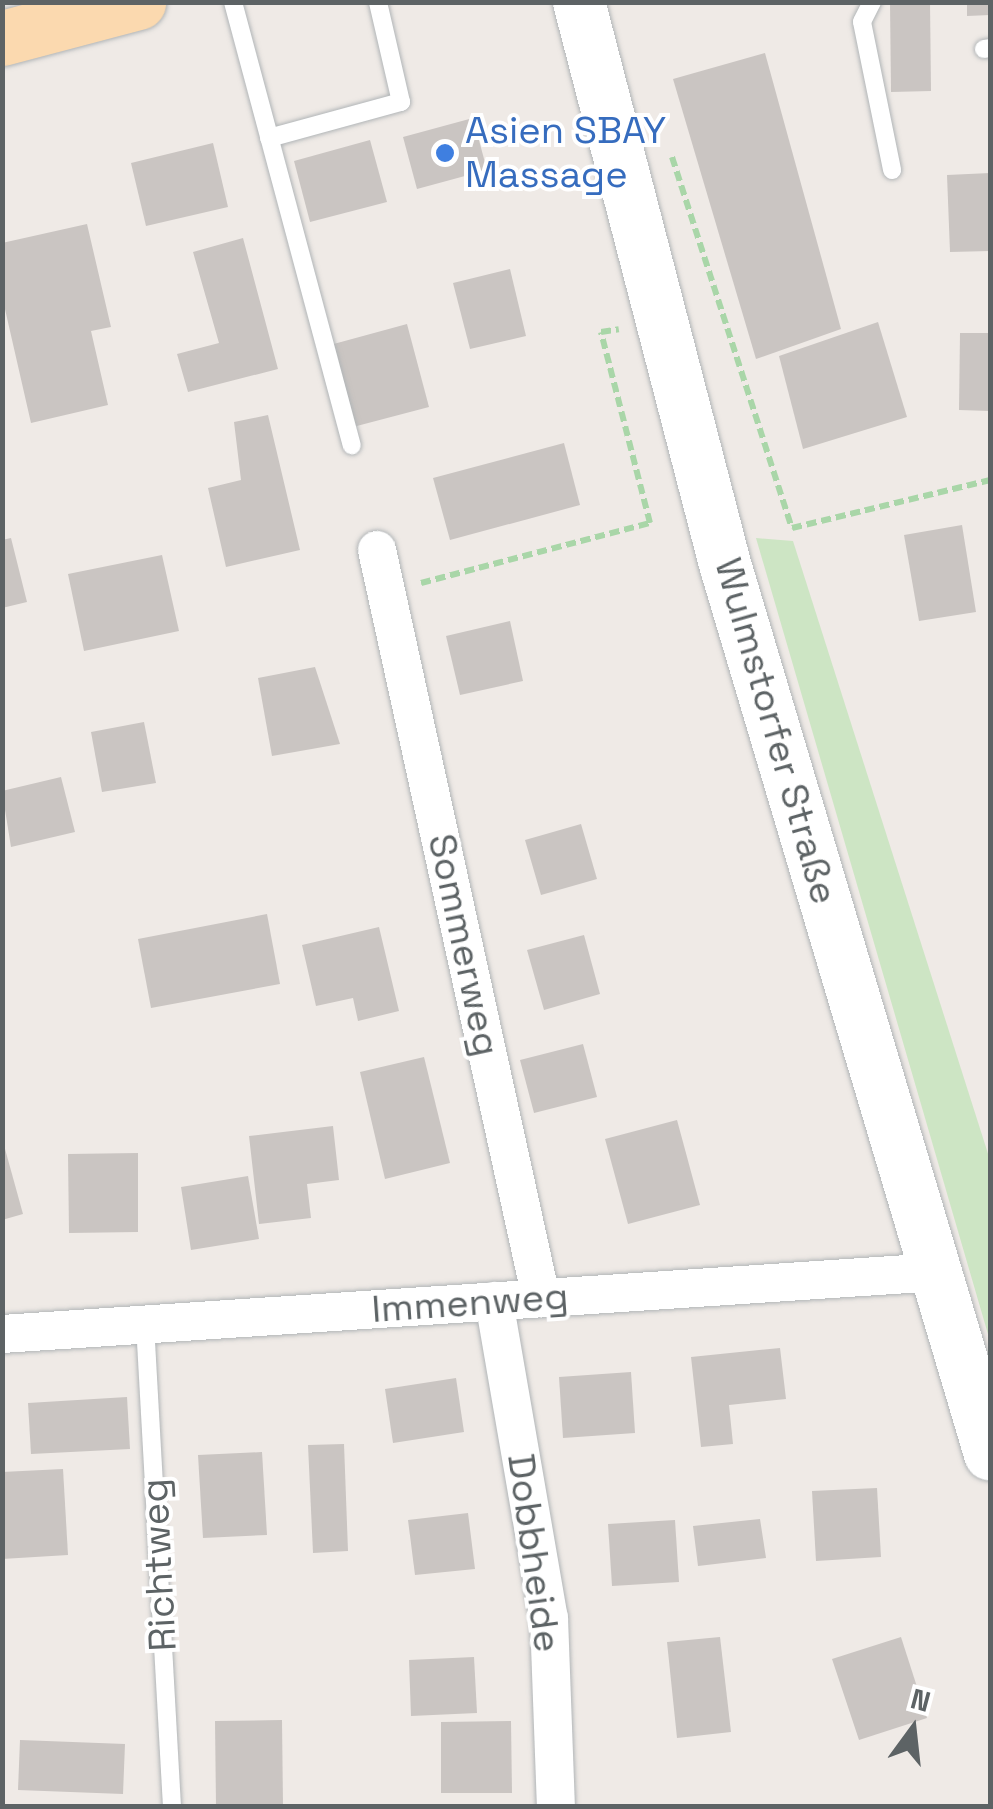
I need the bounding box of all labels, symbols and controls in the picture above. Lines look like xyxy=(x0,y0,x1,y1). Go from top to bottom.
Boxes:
place label: Asien SBAY Massage xyxy=(465,108,666,198)
marker: Asien SBAY Massage xyxy=(434,142,456,164)
street label: Wulmstorfer Straße xyxy=(705,553,847,909)
street label: Sommerweg xyxy=(418,830,510,1060)
street label: Immenweg xyxy=(370,1273,570,1333)
street label: Dobbheide xyxy=(498,1451,570,1655)
street label: Richtweg xyxy=(132,1477,186,1653)
north arrow xyxy=(863,1679,963,1779)
text: N xyxy=(907,1680,934,1720)

